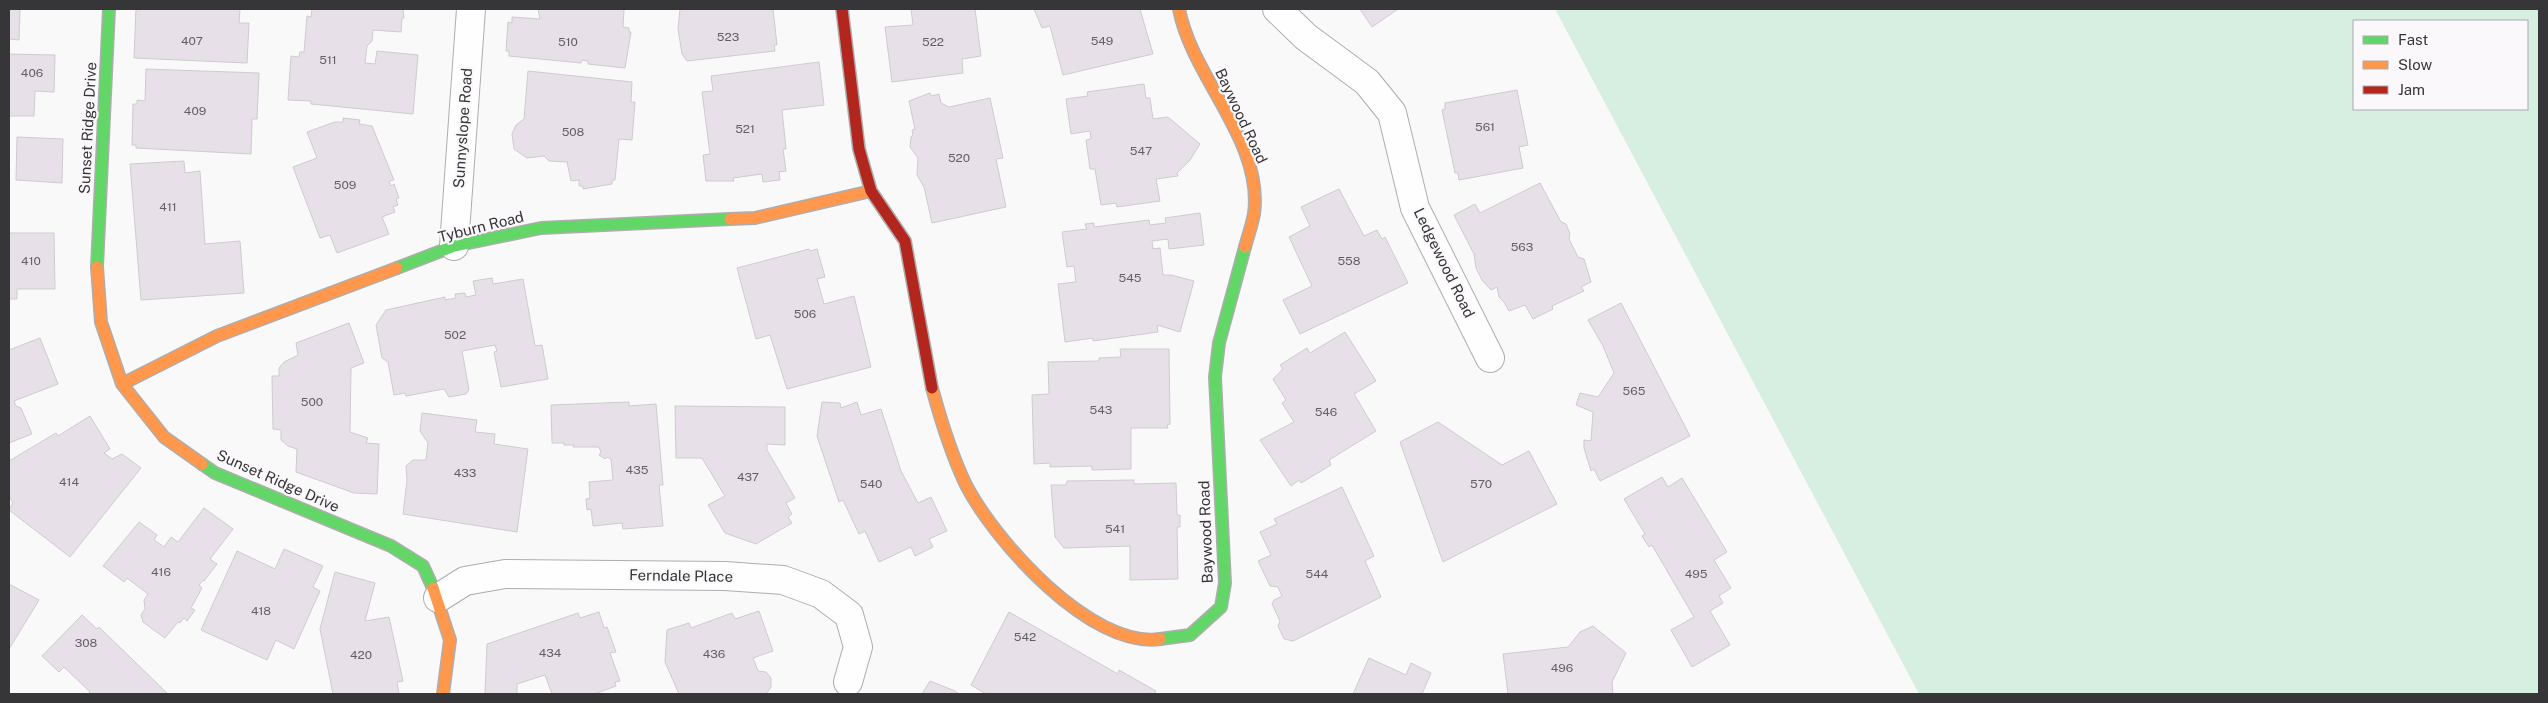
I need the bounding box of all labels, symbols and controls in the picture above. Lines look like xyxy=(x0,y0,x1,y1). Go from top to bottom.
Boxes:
legend xyxy=(2353,20,2528,110)
house number: 523 xyxy=(717,30,739,44)
text: Fast xyxy=(2398,31,2428,48)
house number: 407 xyxy=(181,34,203,48)
house number: 549 xyxy=(1091,34,1113,48)
house number: 510 xyxy=(558,35,578,49)
house number: 522 xyxy=(922,35,944,49)
house number: 511 xyxy=(319,53,337,67)
text: Slow xyxy=(2398,56,2433,73)
street label: Sunset Ridge Drive xyxy=(76,61,99,195)
house number: 406 xyxy=(21,66,43,80)
street label: Baywood Road xyxy=(1212,66,1271,166)
street label: Sunnyslope Road xyxy=(450,67,475,189)
text: Jam xyxy=(2398,81,2425,98)
house number: 409 xyxy=(184,104,206,118)
house number: 561 xyxy=(1475,120,1495,134)
house number: 521 xyxy=(735,122,755,136)
house number: 508 xyxy=(562,125,585,139)
house number: 547 xyxy=(1130,144,1152,158)
house number: 520 xyxy=(948,151,970,165)
house number: 509 xyxy=(334,178,356,192)
house number: 411 xyxy=(159,200,177,214)
street label: Ledgewood Road xyxy=(1411,205,1478,320)
street label: Tyburn Road xyxy=(436,208,525,245)
house number: 563 xyxy=(1511,240,1533,254)
house number: 410 xyxy=(21,254,41,268)
house number: 558 xyxy=(1337,254,1361,268)
house number: 545 xyxy=(1119,271,1142,285)
house number: 506 xyxy=(794,307,816,321)
house number: 502 xyxy=(444,328,466,342)
house number: 565 xyxy=(1623,384,1646,398)
house number: 500 xyxy=(301,395,323,409)
house number: 543 xyxy=(1090,403,1112,417)
house number: 546 xyxy=(1315,405,1337,419)
street label: Sunset Ridge Drive xyxy=(214,446,342,515)
house number: 435 xyxy=(626,463,649,477)
house number: 433 xyxy=(454,466,476,480)
house number: 437 xyxy=(737,470,759,484)
house number: 414 xyxy=(59,475,79,489)
house number: 540 xyxy=(860,477,882,491)
house number: 570 xyxy=(1470,477,1492,491)
street label: Baywood Road xyxy=(1195,480,1216,584)
house number: 541 xyxy=(1105,522,1125,536)
house number: 416 xyxy=(151,565,171,579)
street label: Ferndale Place xyxy=(629,566,733,585)
house number: 544 xyxy=(1306,567,1329,581)
house number: 495 xyxy=(1685,567,1708,581)
house number: 418 xyxy=(251,604,271,618)
house number: 542 xyxy=(1014,630,1036,644)
house number: 308 xyxy=(75,636,97,650)
house number: 434 xyxy=(539,646,562,660)
house number: 436 xyxy=(703,647,725,661)
house number: 420 xyxy=(350,648,372,662)
house number: 496 xyxy=(1551,661,1573,675)

